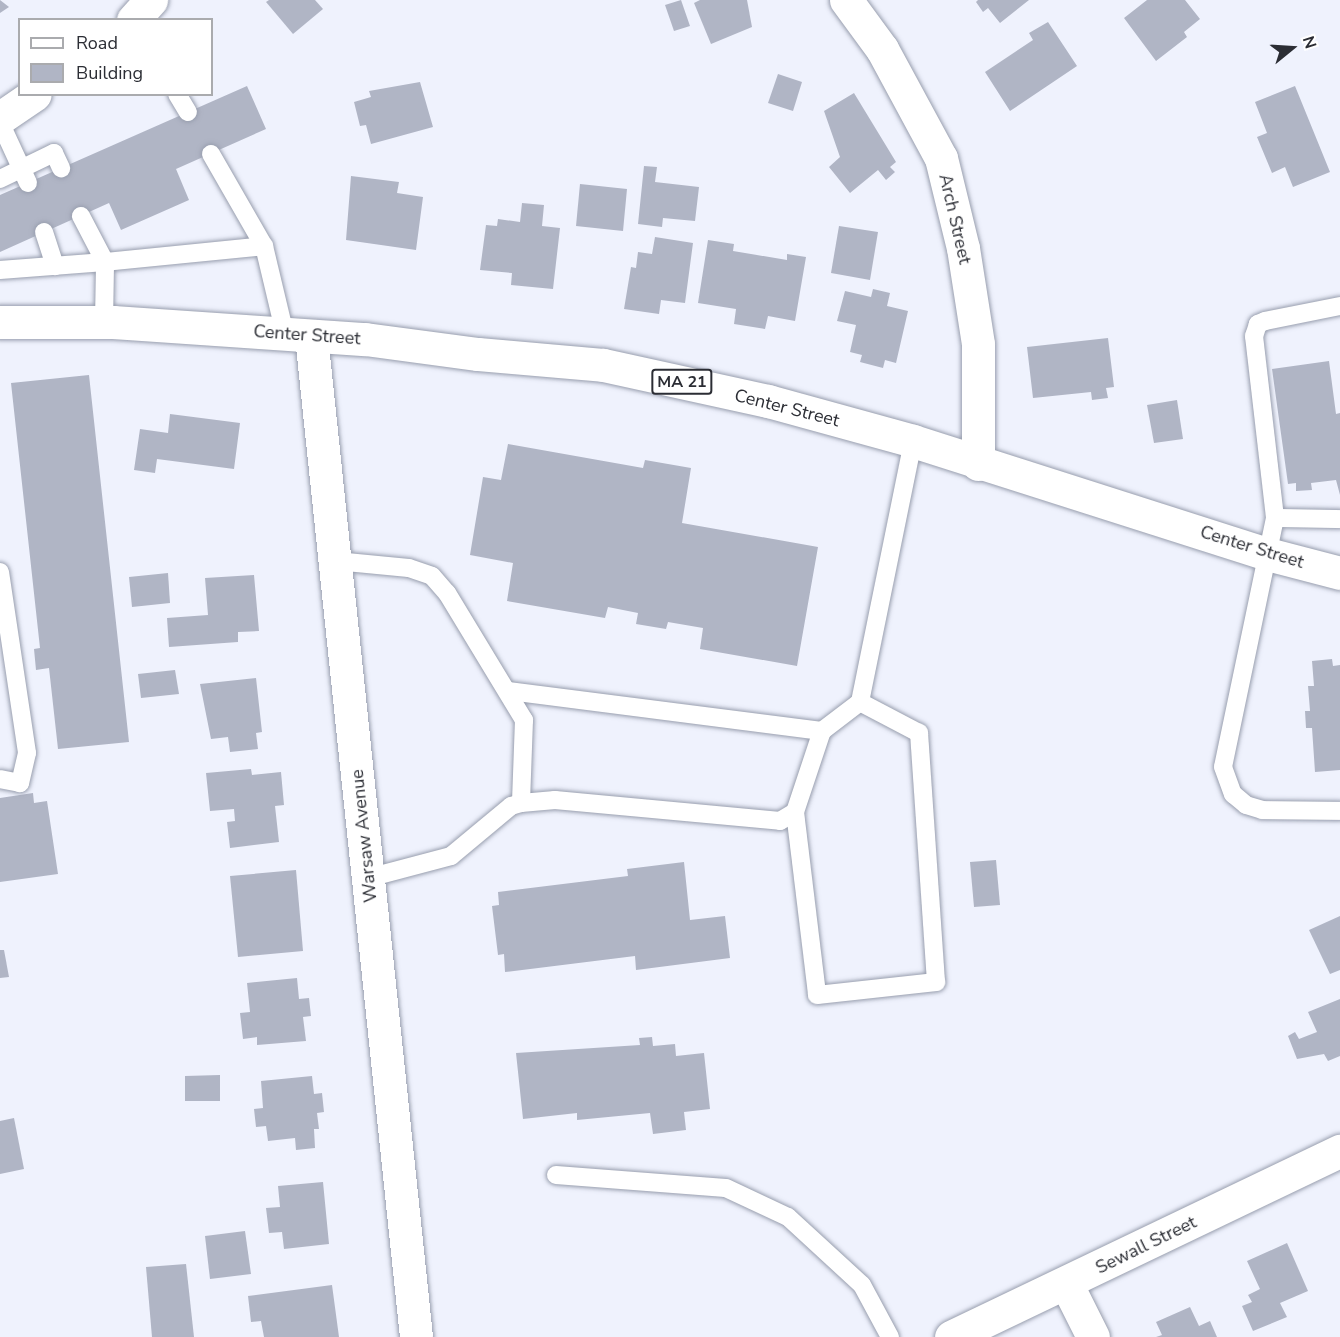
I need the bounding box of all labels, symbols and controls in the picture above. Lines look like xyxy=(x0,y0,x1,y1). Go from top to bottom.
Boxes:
legend xyxy=(18,18,213,96)
north arrow xyxy=(1262,18,1322,78)
text: Road xyxy=(76,31,118,55)
text: N xyxy=(1297,33,1321,52)
text: Building xyxy=(76,61,143,85)
street label: Arch Street xyxy=(934,172,976,266)
street label: Center Street xyxy=(253,320,361,350)
road number: MA 21 xyxy=(650,369,714,395)
street label: Center Street xyxy=(732,385,842,431)
street label: Center Street xyxy=(1198,521,1306,573)
street label: Warsaw Avenue xyxy=(346,768,382,904)
street label: Sewall Street xyxy=(1092,1211,1200,1279)

